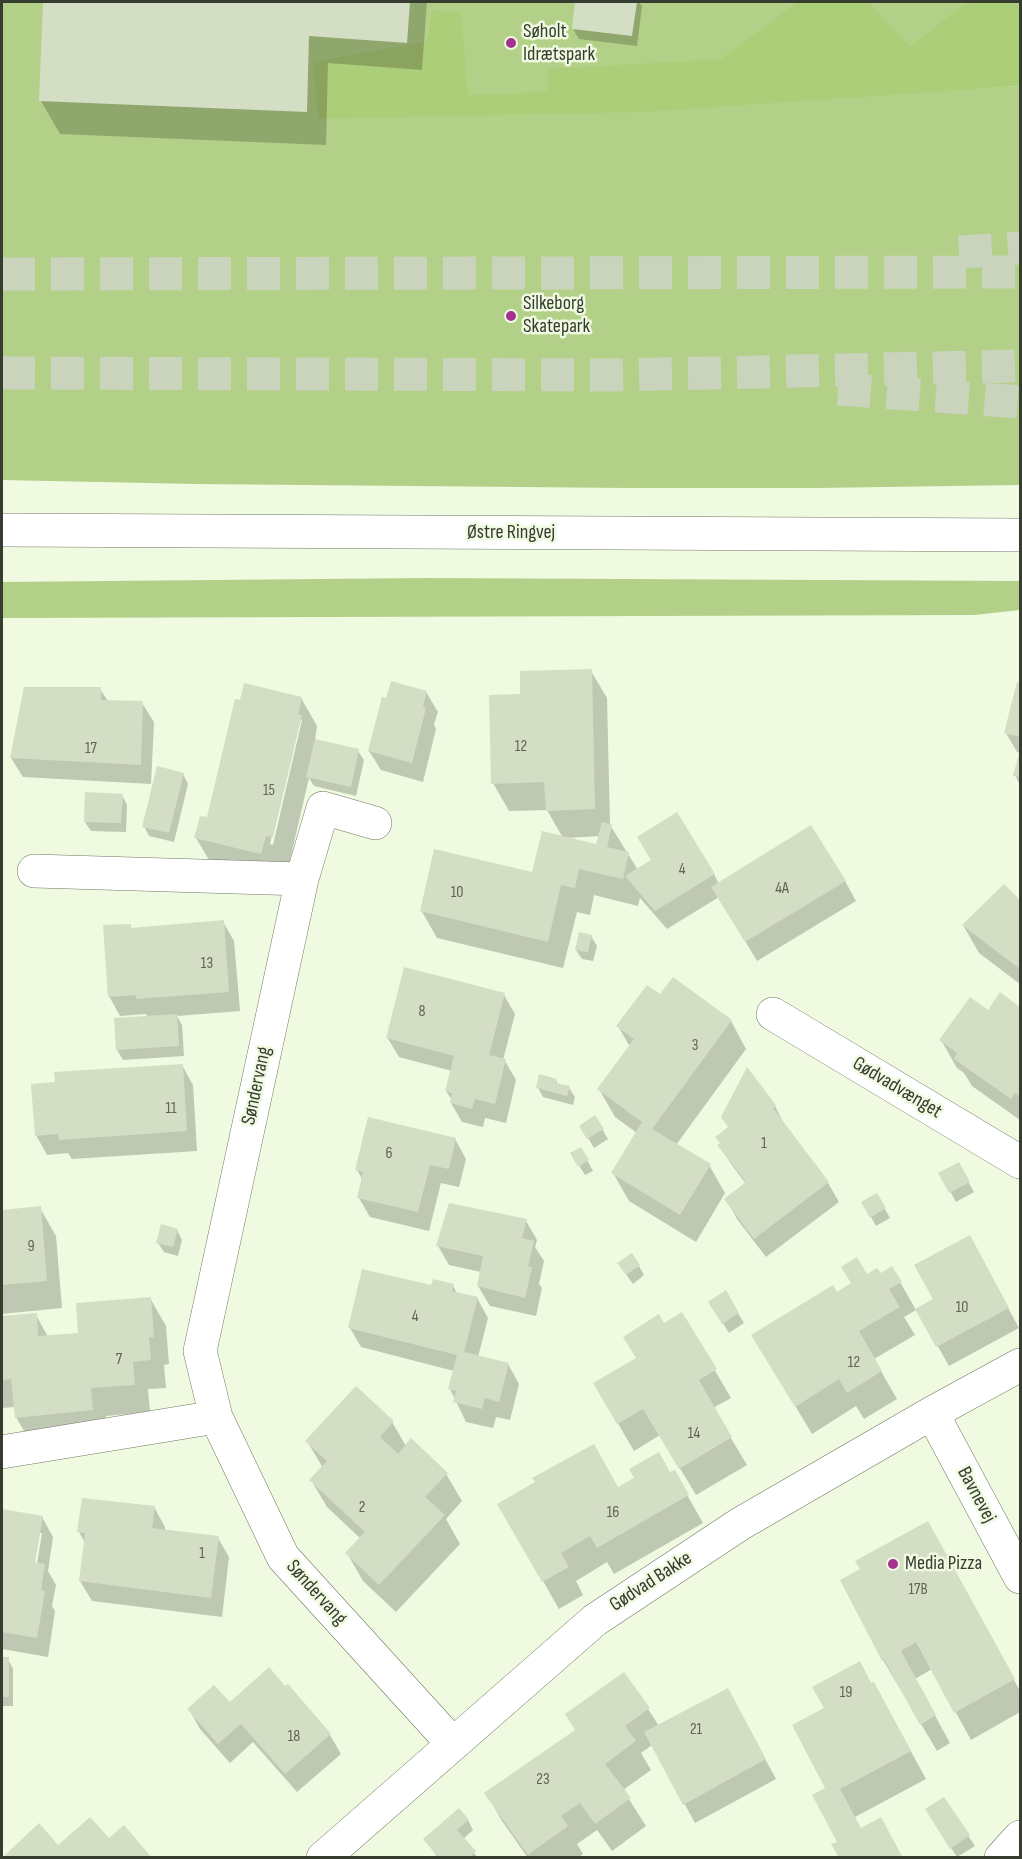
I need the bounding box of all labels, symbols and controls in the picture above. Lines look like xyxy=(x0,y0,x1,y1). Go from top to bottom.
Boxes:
place label: Søholt Idrætspark xyxy=(523,20,595,67)
marker: Søholt Idrætspark xyxy=(504,36,518,50)
place label: Silkeborg Skatepark xyxy=(523,292,590,339)
marker: Silkeborg Skatepark xyxy=(504,309,518,323)
street label: Østre Ringvej xyxy=(467,521,555,545)
house number: 12 xyxy=(515,737,527,757)
house number: 17 xyxy=(85,739,97,759)
house number: 15 xyxy=(263,781,275,801)
house number: 4 xyxy=(679,860,685,880)
house number: 4A xyxy=(775,879,789,899)
house number: 10 xyxy=(451,883,463,903)
house number: 13 xyxy=(201,954,213,974)
house number: 8 xyxy=(418,1002,426,1022)
house number: 3 xyxy=(692,1036,698,1056)
street label: Søndervang xyxy=(237,1045,277,1127)
street label: Gødvadvænget xyxy=(848,1052,946,1124)
house number: 11 xyxy=(165,1099,177,1119)
house number: 1 xyxy=(761,1134,767,1154)
house number: 6 xyxy=(385,1144,393,1164)
house number: 9 xyxy=(27,1237,35,1257)
house number: 10 xyxy=(956,1298,968,1318)
house number: 4 xyxy=(412,1307,418,1327)
house number: 7 xyxy=(116,1350,122,1370)
house number: 12 xyxy=(848,1353,860,1373)
house number: 14 xyxy=(688,1424,700,1444)
street label: Bavnevej xyxy=(951,1463,1001,1527)
house number: 2 xyxy=(359,1498,365,1518)
house number: 16 xyxy=(607,1503,619,1523)
house number: 1 xyxy=(199,1544,205,1564)
street label: Gødvad Bakke xyxy=(605,1547,697,1617)
place label: Media Pizza xyxy=(905,1552,982,1576)
street label: Søndervang xyxy=(281,1555,351,1631)
marker: Media Pizza xyxy=(886,1557,900,1571)
house number: 17B xyxy=(908,1580,928,1600)
house number: 19 xyxy=(840,1683,852,1703)
house number: 21 xyxy=(690,1720,702,1740)
house number: 18 xyxy=(288,1727,300,1747)
house number: 23 xyxy=(536,1770,550,1790)

